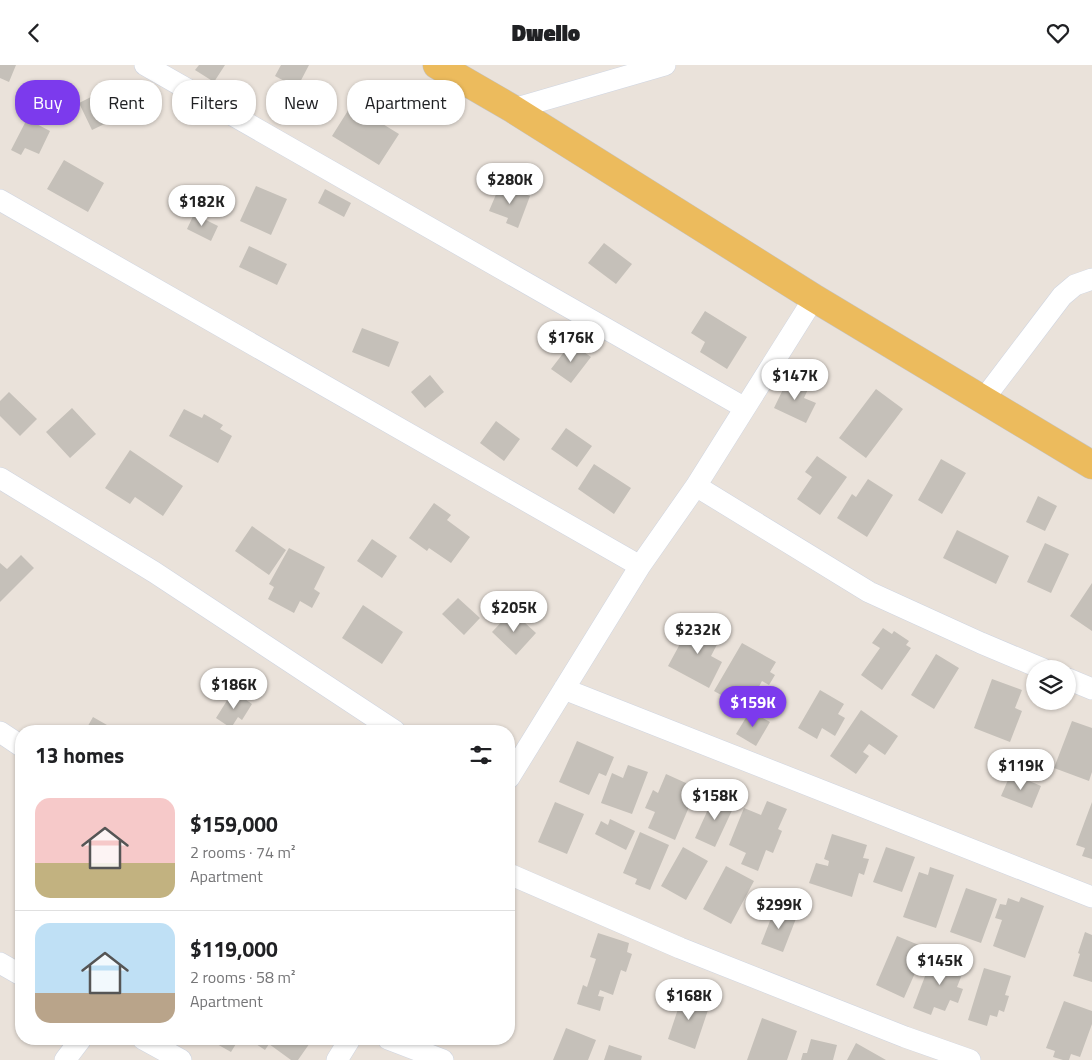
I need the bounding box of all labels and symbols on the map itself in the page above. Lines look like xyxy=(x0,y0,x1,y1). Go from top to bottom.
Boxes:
pin: $280K xyxy=(475,163,545,205)
pin: $182K xyxy=(167,185,237,227)
pin: $176K xyxy=(536,321,606,363)
pin: $147K xyxy=(760,359,830,401)
pin: $205K xyxy=(479,591,549,633)
pin: $232K xyxy=(663,613,733,655)
pin: $186K xyxy=(199,667,269,710)
pin: $159K xyxy=(718,685,788,728)
pin: $119K xyxy=(986,749,1056,791)
pin: $158K xyxy=(680,779,750,821)
pin: $299K xyxy=(744,887,814,930)
pin: $145K xyxy=(905,943,975,986)
pin: $168K xyxy=(654,979,724,1021)

